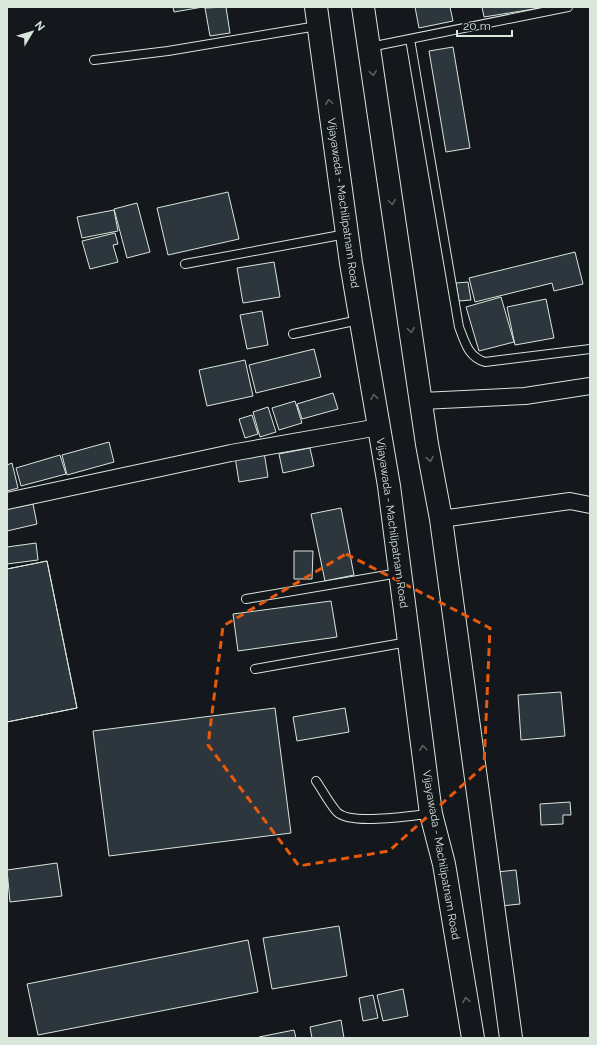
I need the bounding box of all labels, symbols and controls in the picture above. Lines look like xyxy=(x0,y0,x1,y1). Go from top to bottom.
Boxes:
north arrow xyxy=(12,12,52,52)
scale bar xyxy=(457,12,512,38)
text: N xyxy=(32,19,47,33)
text: 20 m xyxy=(463,19,491,33)
one-way arrow xyxy=(368,70,377,76)
one-way arrow xyxy=(325,99,334,105)
street label: Vijayawada - Machilipatnam Road xyxy=(325,117,361,289)
one-way arrow xyxy=(387,199,396,205)
one-way arrow xyxy=(406,327,415,334)
one-way arrow xyxy=(370,394,378,400)
street label: Vijayawada - Machilipatnam Road xyxy=(374,437,410,609)
one-way arrow xyxy=(425,456,434,462)
one-way arrow xyxy=(418,744,427,751)
street label: Vijayawada - Machilipatnam Road xyxy=(420,769,462,941)
one-way arrow xyxy=(462,996,471,1003)

